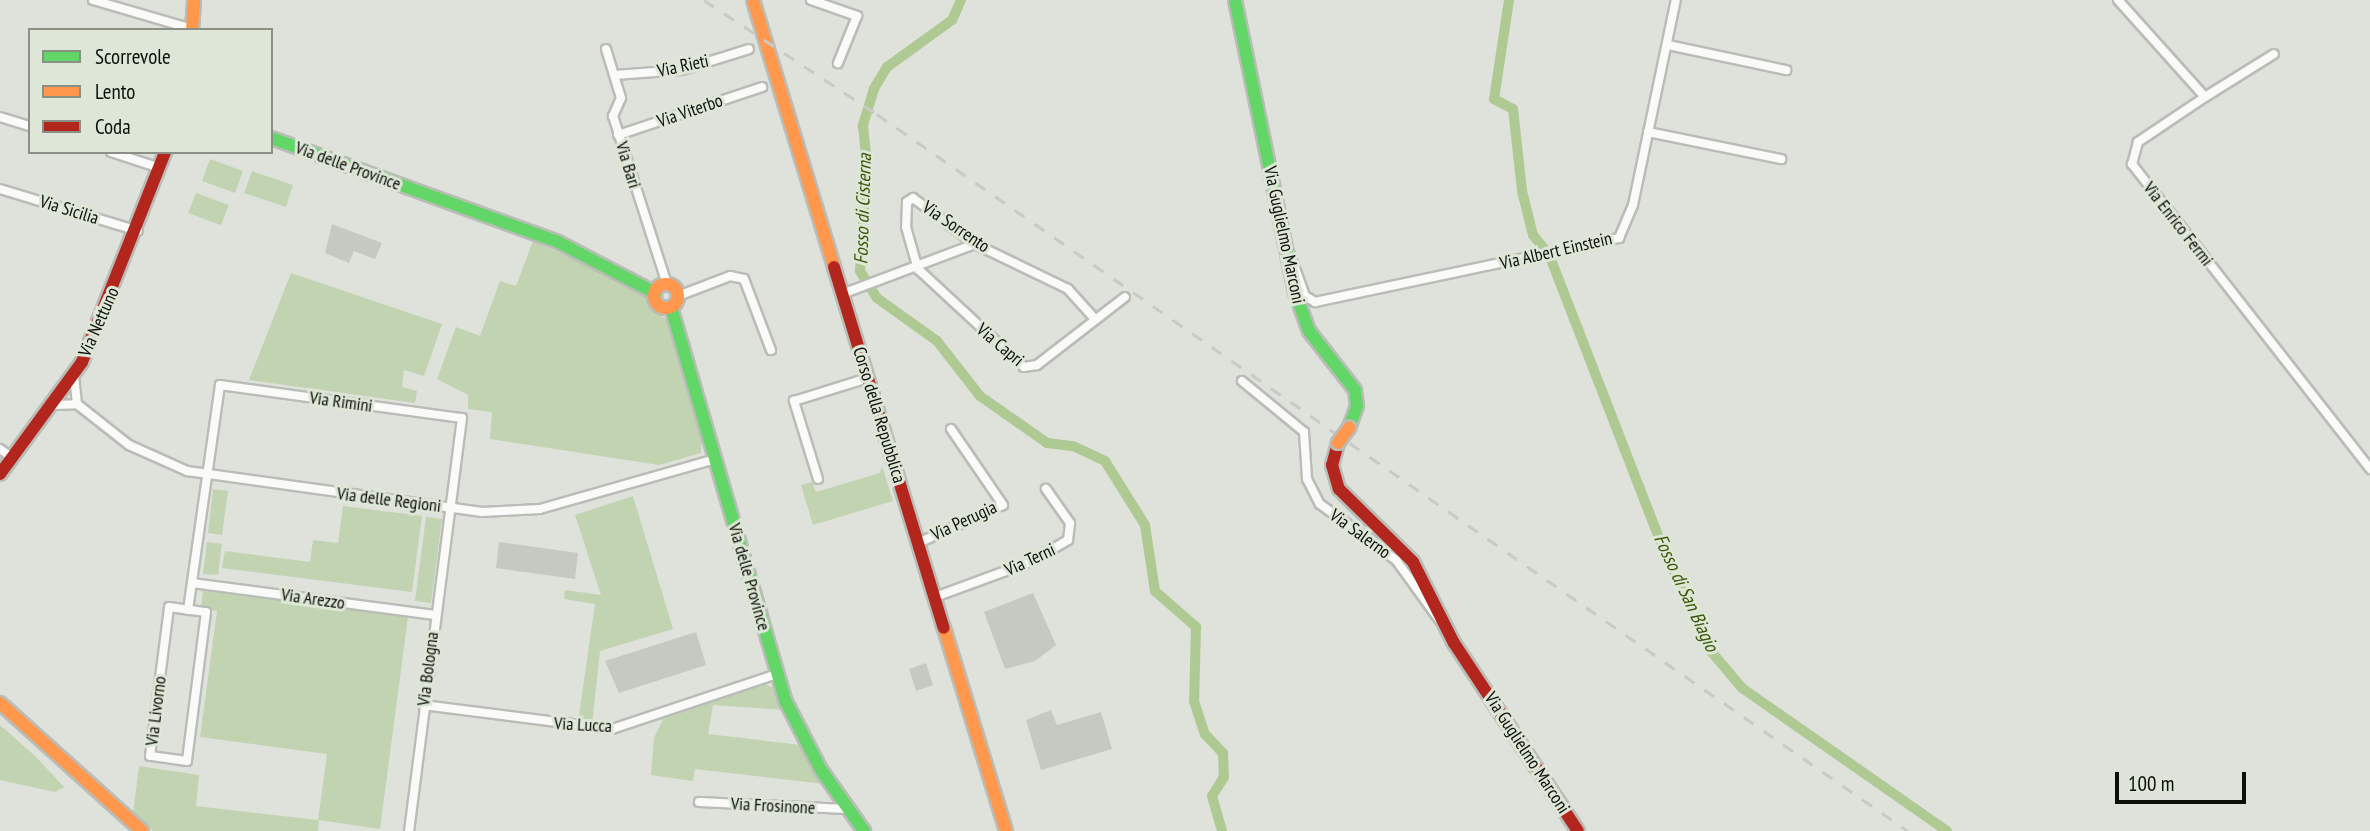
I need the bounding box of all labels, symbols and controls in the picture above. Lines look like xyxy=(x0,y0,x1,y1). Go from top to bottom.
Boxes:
legend xyxy=(28,28,273,154)
text: Scorrevole xyxy=(95,43,171,70)
street label: Via Rieti xyxy=(655,50,711,82)
text: Lento xyxy=(95,78,135,105)
street label: Via Viterbo xyxy=(654,90,726,132)
text: Coda xyxy=(95,113,131,140)
street label: Via delle Province xyxy=(292,137,404,195)
street label: Via Bari xyxy=(611,139,645,191)
water label: Fosso di Cisterna xyxy=(850,153,876,265)
street label: Via Guglielmo Marconi xyxy=(1259,164,1309,306)
street label: Via Enrico Fermi xyxy=(2138,178,2218,270)
street label: Via Sicilia xyxy=(37,191,101,229)
street label: Via Sorrento xyxy=(918,197,994,257)
street label: Via Albert Einstein xyxy=(1498,228,1614,274)
street label: Via Nettuno xyxy=(74,284,124,360)
street label: Via Capri xyxy=(972,319,1028,371)
street label: Corso della Repubblica xyxy=(848,344,910,486)
street label: Via Rimini xyxy=(308,387,374,417)
street label: Via delle Regioni xyxy=(336,483,442,517)
street label: Via Perugia xyxy=(928,496,1000,546)
street label: Via Salerno xyxy=(1325,505,1395,563)
street label: Via delle Province xyxy=(723,521,775,633)
water label: Fosso di San Biagio xyxy=(1649,531,1723,655)
street label: Via Terni xyxy=(1001,539,1059,581)
street label: Via Arezzo xyxy=(280,584,346,614)
street label: Via Bologna xyxy=(413,631,443,707)
street label: Via Livorno xyxy=(141,675,171,747)
street label: Via Guglielmo Marconi xyxy=(1480,688,1574,818)
street label: Via Lucca xyxy=(553,713,613,737)
scale bar xyxy=(2118,758,2249,802)
text: 100 m xyxy=(2128,770,2174,797)
street label: Via Frosinone xyxy=(730,793,816,819)

